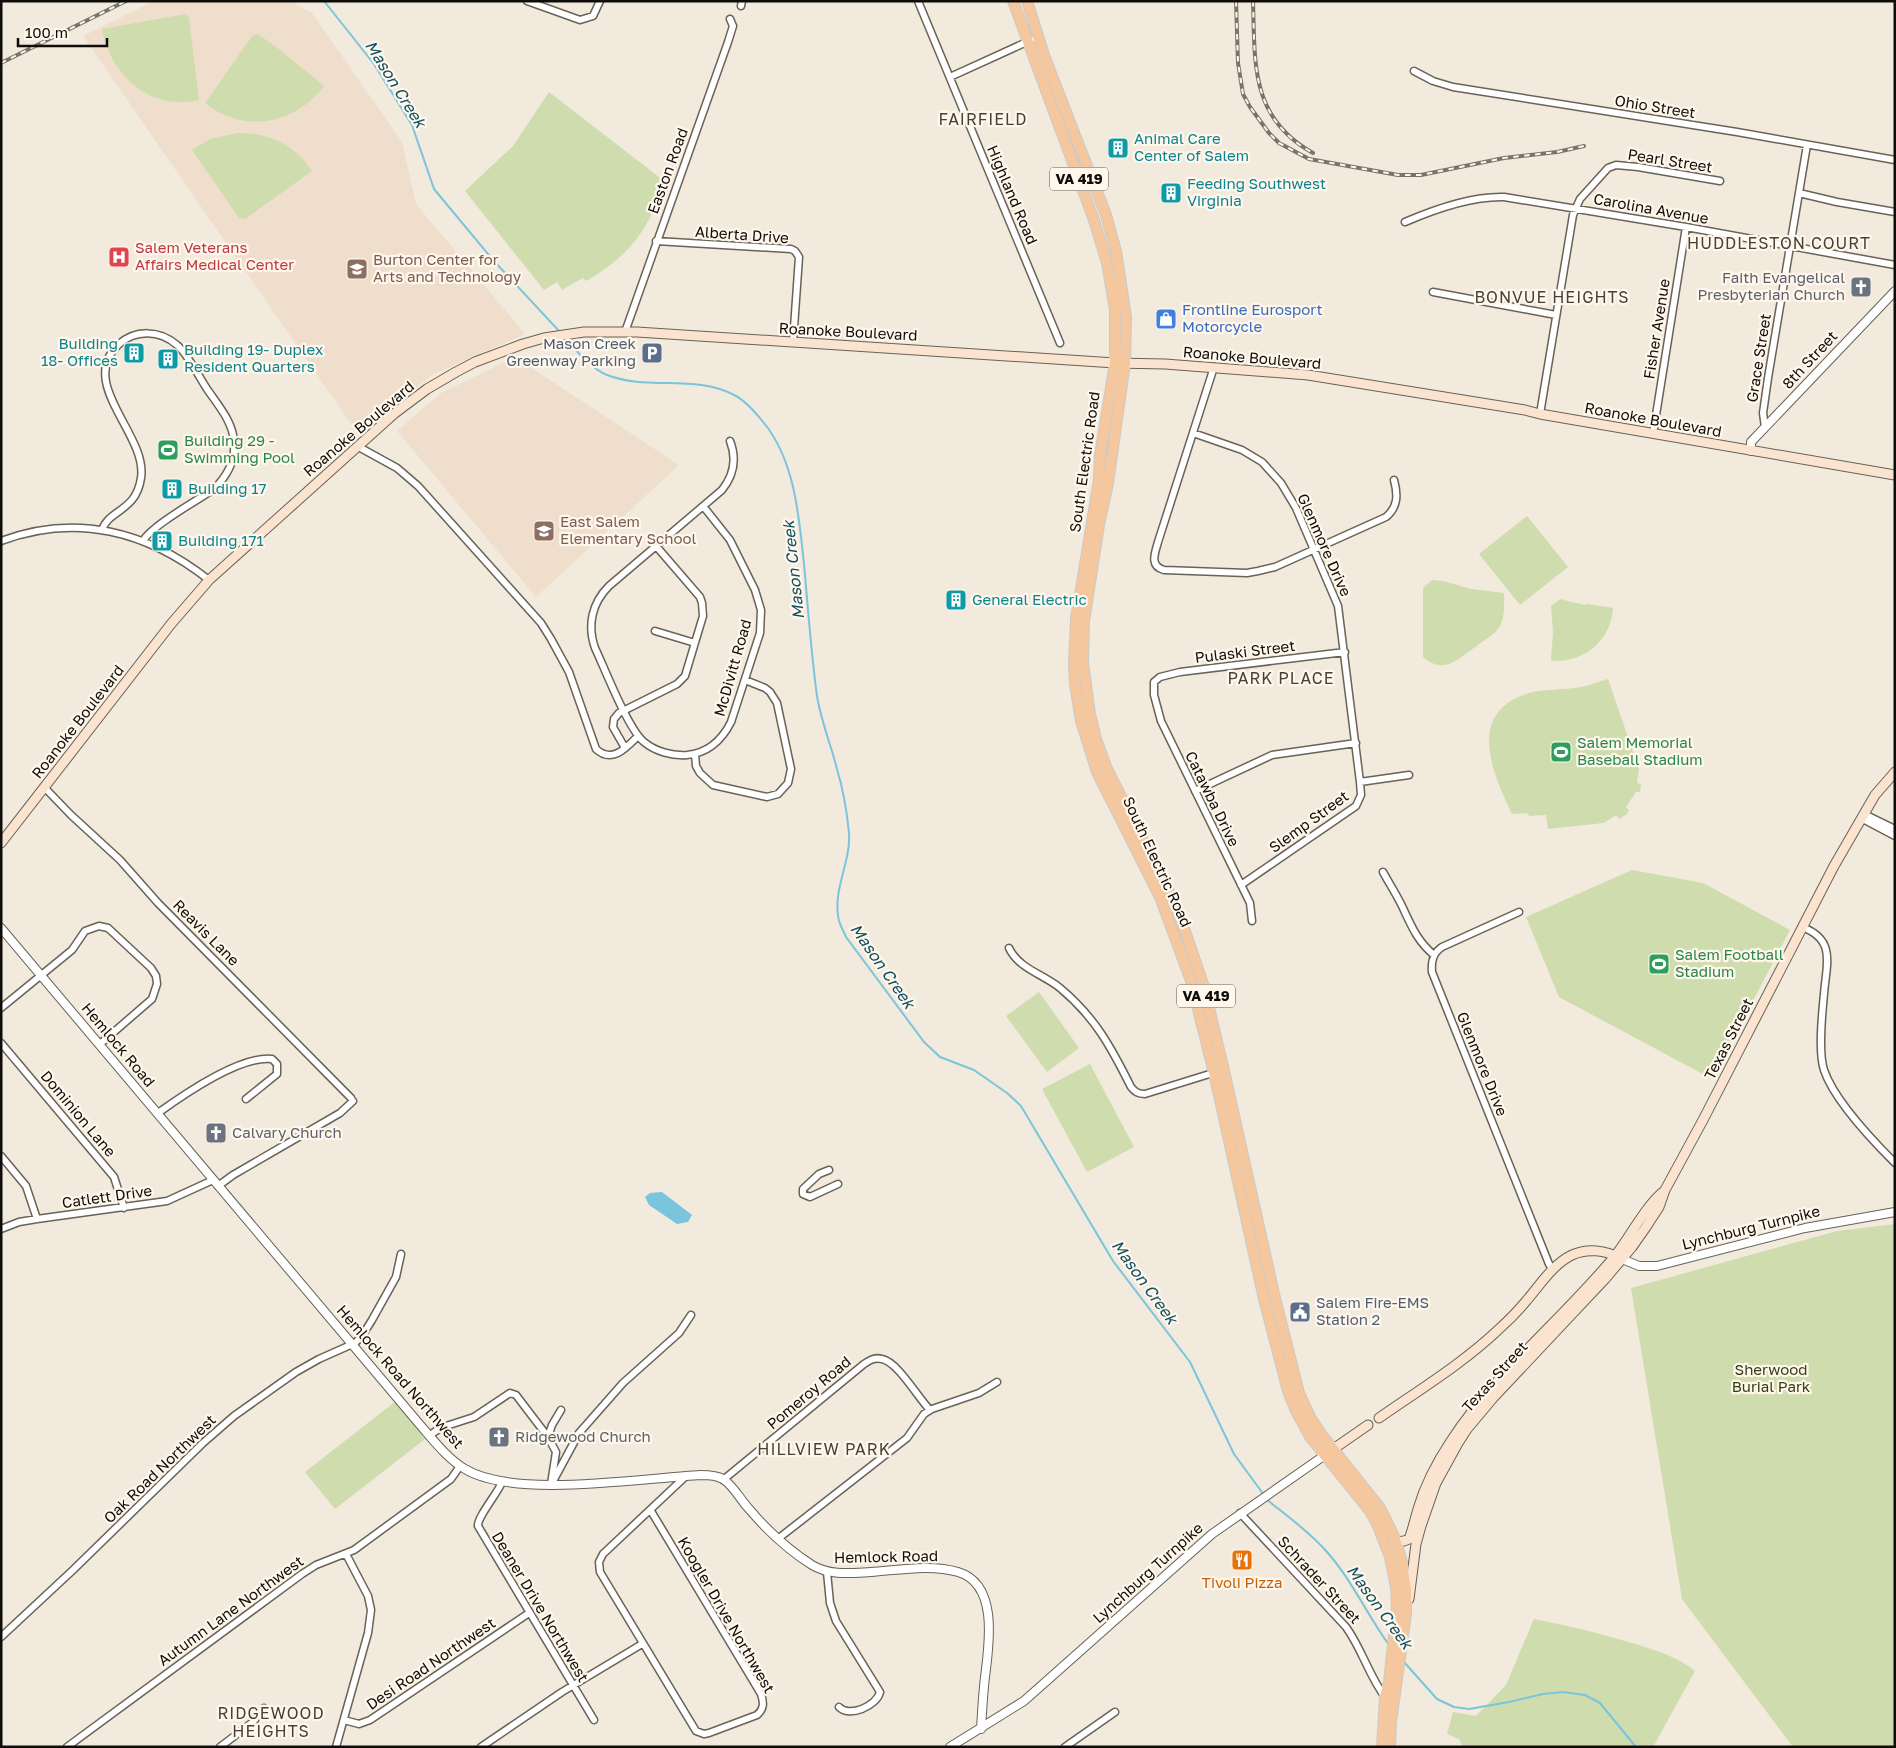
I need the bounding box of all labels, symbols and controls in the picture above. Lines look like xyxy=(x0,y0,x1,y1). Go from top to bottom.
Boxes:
scale bar xyxy=(18,15,106,47)
text: 100 m xyxy=(25,23,68,41)
water label: Mason Creek xyxy=(361,37,432,133)
street label: Ohio Street xyxy=(1614,91,1697,121)
district label: FAIRFIELD xyxy=(939,109,1027,129)
street label: Easton Road xyxy=(643,125,691,216)
place label: Animal Care Center of Salem xyxy=(1134,129,1249,164)
building icon: Animal Care Center of Salem xyxy=(1106,136,1130,160)
street label: Highland Road xyxy=(984,142,1042,247)
street label: Pearl Street xyxy=(1626,144,1714,176)
road number: VA 419 xyxy=(1050,168,1108,190)
place label: Feeding Southwest Virginia xyxy=(1187,174,1326,209)
building icon: Feeding Southwest Virginia xyxy=(1159,181,1183,205)
street label: Carolina Avenue xyxy=(1592,189,1710,227)
street label: Alberta Drive xyxy=(695,222,790,246)
district label: HUDDLESTON COURT xyxy=(1687,233,1871,253)
place label: Salem Veterans Affairs Medical Center xyxy=(135,238,294,273)
hospital icon: Salem Veterans Affairs Medical Center xyxy=(107,245,131,269)
place label: Burton Center for Arts and Technology xyxy=(373,250,522,285)
school or university icon: Burton Center for Arts and Technology xyxy=(345,257,369,281)
place label: Faith Evangelical Presbyterian Church xyxy=(1697,268,1845,303)
church icon: Faith Evangelical Presbyterian Church xyxy=(1849,275,1873,299)
street label: Fisher Avenue xyxy=(1639,277,1673,380)
district label: BONVUE HEIGHTS xyxy=(1474,287,1630,307)
place label: Frontline Eurosport Motorcycle xyxy=(1182,300,1322,335)
shop icon: Frontline Eurosport Motorcycle xyxy=(1154,307,1178,331)
street label: Grace Street xyxy=(1742,312,1774,404)
street label: Roanoke Boulevard xyxy=(778,318,918,344)
street label: 8th Street xyxy=(1778,327,1841,392)
place label: Building 18- Offices xyxy=(41,334,118,369)
place label: Mason Creek Greenway Parking xyxy=(506,334,637,369)
place label: Building 19- Duplex Resident Quarters xyxy=(184,340,323,375)
building icon: Building 18- Offices xyxy=(122,341,146,365)
parking icon: Mason Creek Greenway Parking xyxy=(640,341,664,365)
street label: Roanoke Boulevard xyxy=(1182,342,1322,372)
building icon: Building 19- Duplex Resident Quarters xyxy=(156,347,180,371)
street label: Roanoke Boulevard xyxy=(299,377,417,480)
street label: South Electric Road xyxy=(1065,390,1103,533)
street label: Roanoke Boulevard xyxy=(1583,398,1723,440)
place label: Building 29 - Swimming Pool xyxy=(184,431,295,466)
sports icon: Building 29 - Swimming Pool xyxy=(156,438,180,462)
building icon: Building 17 xyxy=(160,477,184,501)
place label: Building 17 xyxy=(188,479,267,497)
street label: Glenmore Drive xyxy=(1294,490,1356,599)
place label: East Salem Elementary School xyxy=(560,512,696,547)
water label: Mason Creek xyxy=(778,518,808,620)
school or university icon: East Salem Elementary School xyxy=(532,519,556,543)
building icon: Building 171 xyxy=(150,529,174,553)
place label: Building 171 xyxy=(178,531,264,549)
building icon: General Electric xyxy=(944,588,968,612)
place label: General Electric xyxy=(972,590,1087,608)
street label: McDivitt Road xyxy=(710,617,755,718)
street label: Pulaski Street xyxy=(1194,636,1296,666)
street label: Roanoke Boulevard xyxy=(27,661,127,782)
district label: PARK PLACE xyxy=(1228,668,1334,688)
place label: Salem Memorial Baseball Stadium xyxy=(1577,733,1703,768)
sports icon: Salem Memorial Baseball Stadium xyxy=(1549,740,1573,764)
street label: Catawba Drive xyxy=(1182,748,1244,849)
street label: Slemp Street xyxy=(1265,786,1352,856)
street label: South Electric Road xyxy=(1120,793,1196,930)
street label: Reavis Lane xyxy=(170,895,244,969)
water label: Mason Creek xyxy=(846,920,921,1014)
place label: Salem Football Stadium xyxy=(1675,945,1784,980)
sports icon: Salem Football Stadium xyxy=(1647,952,1671,976)
road number: VA 419 xyxy=(1177,984,1235,1008)
street label: Texas Street xyxy=(1700,995,1756,1082)
street label: Hemlock Road xyxy=(78,999,159,1090)
street label: Glenmore Drive xyxy=(1454,1009,1512,1119)
street label: Dominion Lane xyxy=(37,1067,120,1160)
church icon: Calvary Church xyxy=(204,1121,228,1145)
place label: Calvary Church xyxy=(232,1123,342,1141)
street label: Catlett Drive xyxy=(61,1181,153,1211)
street label: Lynchburg Turnpike xyxy=(1680,1201,1822,1253)
water label: Mason Creek xyxy=(1108,1236,1183,1330)
place label: Salem Fire-EMS Station 2 xyxy=(1316,1293,1429,1328)
public building icon: Salem Fire-EMS Station 2 xyxy=(1288,1300,1312,1324)
street label: Hemlock Road Northwest xyxy=(334,1301,468,1452)
street label: Texas Street xyxy=(1458,1337,1531,1415)
street label: Pomeroy Road xyxy=(763,1352,854,1433)
park label: Sherwood Burial Park xyxy=(1732,1360,1811,1395)
street label: Oak Road Northwest xyxy=(100,1410,219,1526)
church icon: Ridgewood Church xyxy=(487,1425,511,1449)
place label: Ridgewood Church xyxy=(515,1427,651,1445)
district label: HILLVIEW PARK xyxy=(757,1439,891,1459)
street label: Lynchburg Turnpike xyxy=(1089,1518,1206,1626)
street label: Deaner Drive Northwest xyxy=(489,1528,593,1685)
street label: Schrader Street xyxy=(1275,1532,1365,1627)
street label: Koogler Drive Northwest xyxy=(675,1533,779,1696)
street label: Hemlock Road xyxy=(834,1546,938,1566)
restaurant icon: Tivoli Pizza xyxy=(1230,1548,1254,1572)
street label: Autumn Lane Northwest xyxy=(154,1551,307,1669)
water label: Mason Creek xyxy=(1343,1561,1418,1655)
place label: Tivoli Pizza xyxy=(1202,1573,1282,1591)
street label: Desi Road Northwest xyxy=(363,1613,498,1713)
district label: RIDGEWOOD HEIGHTS xyxy=(217,1703,325,1741)

